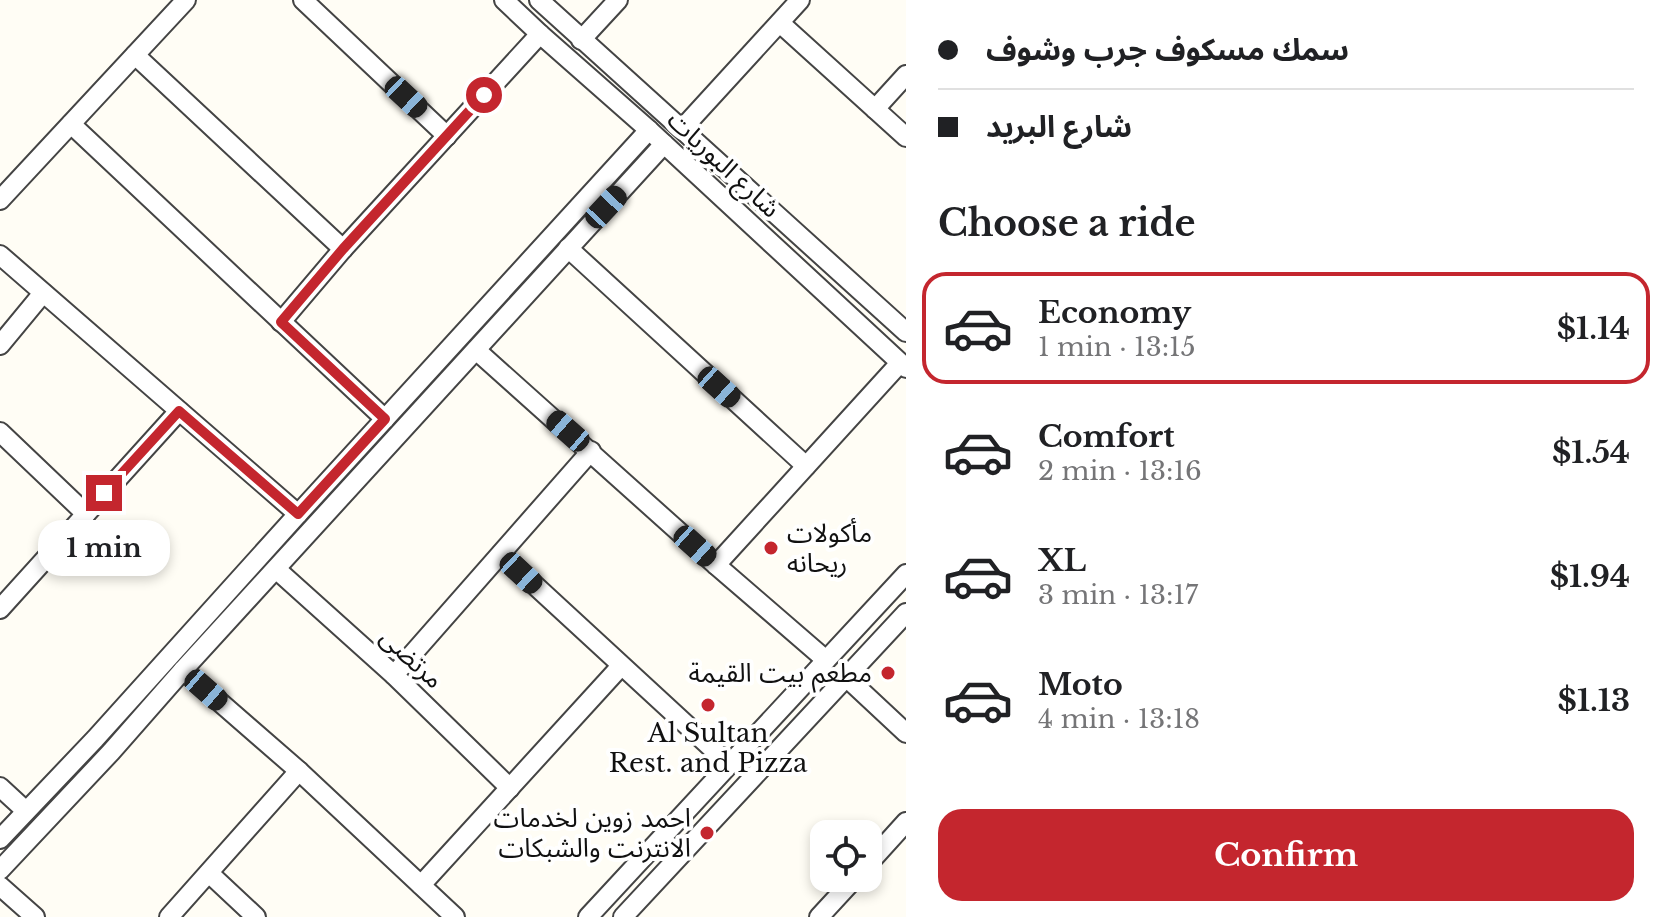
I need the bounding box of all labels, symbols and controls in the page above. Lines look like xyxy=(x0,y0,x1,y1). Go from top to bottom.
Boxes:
text: سمك مسكوف جرب وشوف xyxy=(986,31,1349,68)
car xyxy=(380,72,432,122)
route start xyxy=(466,77,502,113)
street label: شارع البوريات xyxy=(659,104,787,226)
text: شارع البريد xyxy=(986,108,1132,145)
car xyxy=(581,181,631,233)
text: Choose a ride xyxy=(938,201,1195,246)
icon: car xyxy=(942,292,1014,364)
text: Economy xyxy=(1038,294,1191,331)
text: $1.14 xyxy=(1557,310,1630,347)
text: 1 min · 13:15 xyxy=(1038,331,1195,363)
car xyxy=(693,362,745,412)
car xyxy=(542,406,594,456)
icon: car xyxy=(942,416,1014,488)
text: Comfort xyxy=(1038,418,1175,455)
text: $1.54 xyxy=(1552,434,1630,471)
text: 2 min · 13:16 xyxy=(1038,455,1202,487)
route end xyxy=(86,475,122,511)
place label: مأكولات ريحانه xyxy=(787,517,872,579)
callout: 1 min xyxy=(38,521,170,577)
car xyxy=(669,521,721,571)
text: 1 min xyxy=(66,532,142,564)
marker: مأكولات ريحانه xyxy=(762,539,780,557)
icon: car xyxy=(942,540,1014,612)
text: XL xyxy=(1038,542,1086,579)
car xyxy=(495,548,547,598)
text: $1.94 xyxy=(1550,558,1630,595)
text: 3 min · 13:17 xyxy=(1038,579,1198,611)
street label: مرتضى xyxy=(374,621,450,695)
place label: مطعم بيت القيمة xyxy=(689,657,872,693)
marker: مطعم بيت القيمة xyxy=(879,664,897,682)
icon: car xyxy=(942,664,1014,736)
car xyxy=(180,665,232,715)
text: Moto xyxy=(1038,666,1123,703)
text: $1.13 xyxy=(1558,682,1630,719)
marker: Al Sultan Rest. and Pizza xyxy=(699,696,717,714)
text: 4 min · 13:18 xyxy=(1038,703,1200,735)
place label: Al Sultan Rest. and Pizza xyxy=(609,717,808,779)
place label: احمد زوين لخدمات الانترنت والشبكات xyxy=(494,802,691,864)
button: Confirm xyxy=(938,809,1634,901)
map controls xyxy=(810,820,882,892)
button: locate xyxy=(810,820,882,892)
marker: احمد زوين لخدمات الانترنت والشبكات xyxy=(698,824,716,842)

